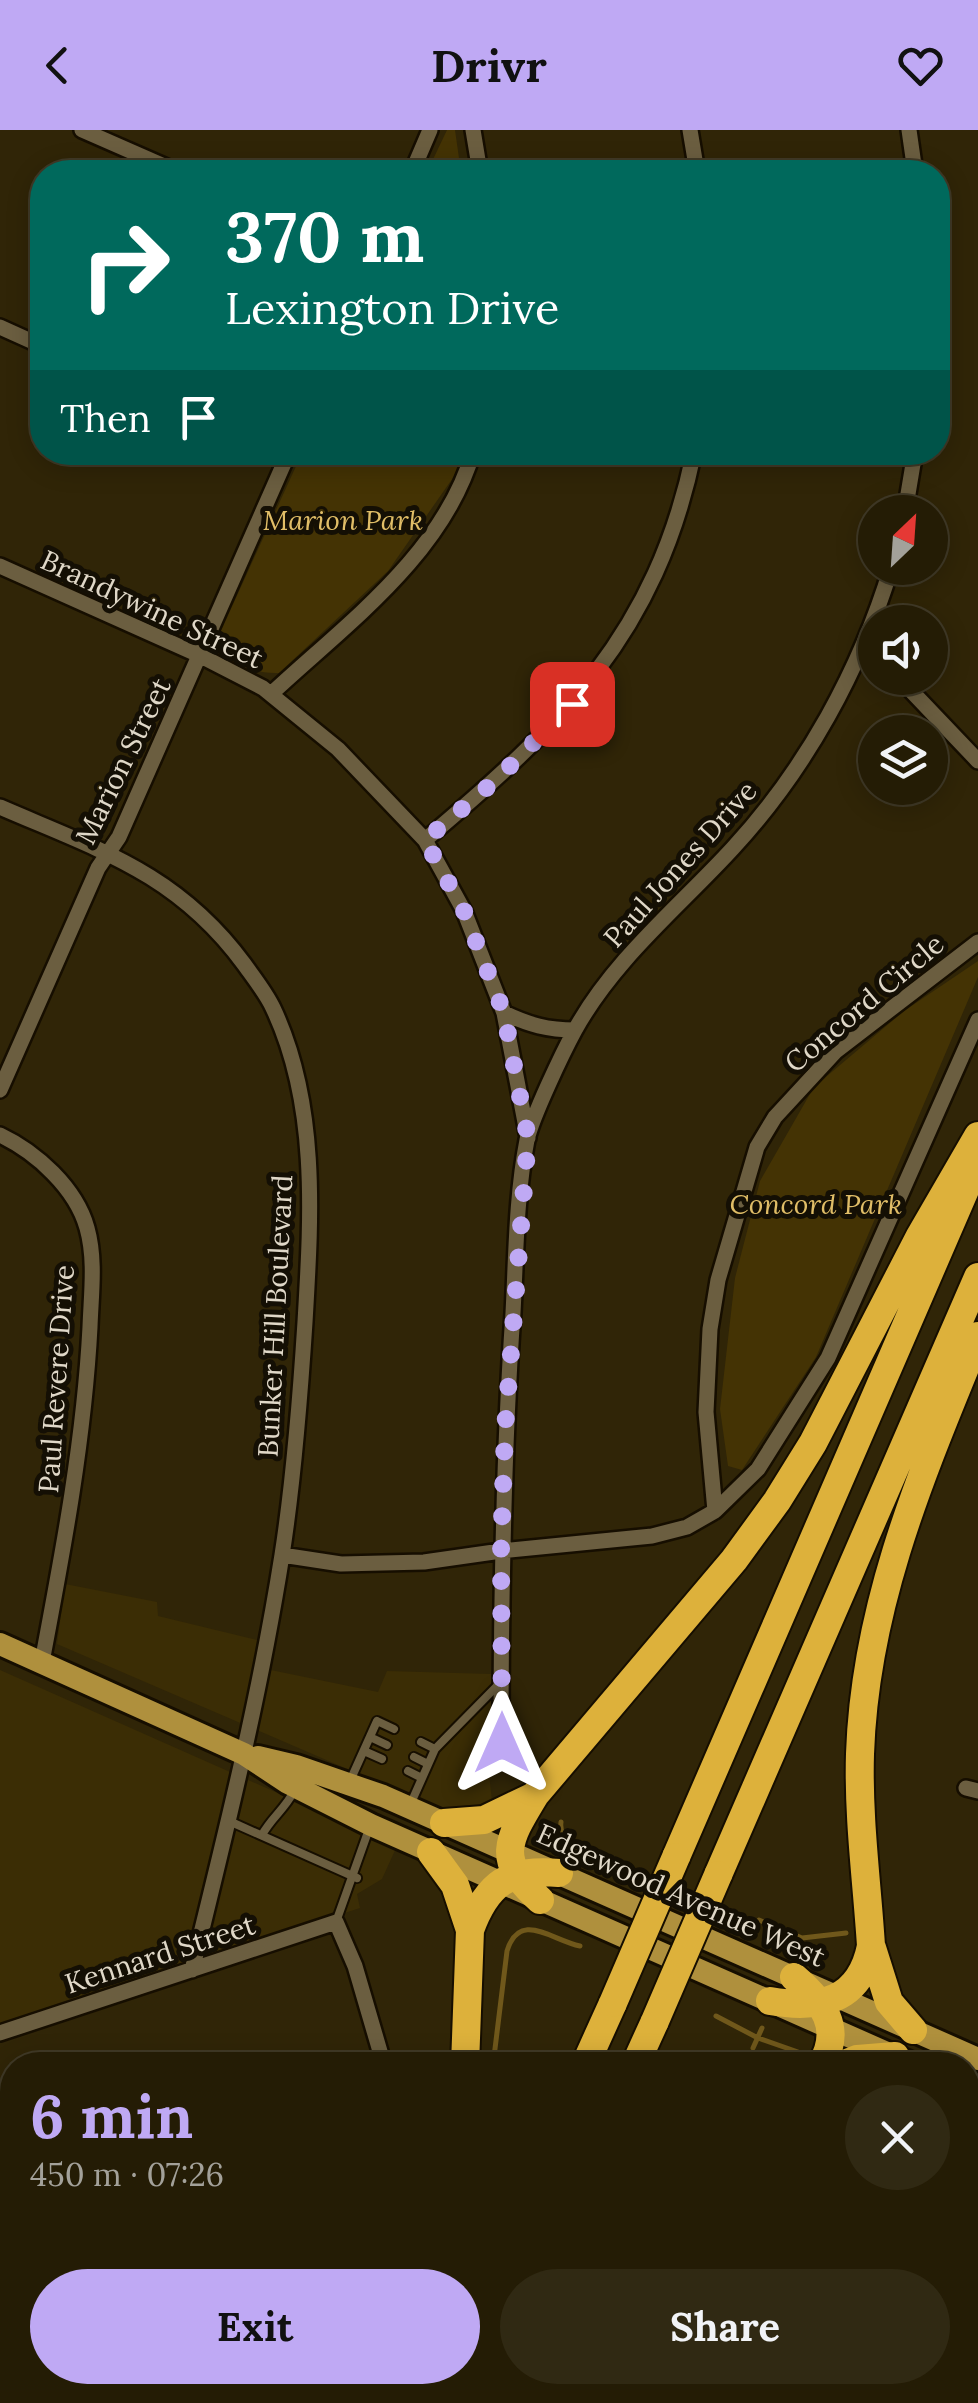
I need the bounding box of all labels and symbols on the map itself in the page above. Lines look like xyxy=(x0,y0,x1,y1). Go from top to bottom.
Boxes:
north arrow xyxy=(858,495,948,585)
park label: Marion Park xyxy=(263,502,423,538)
street label: Brandywine Street xyxy=(35,542,269,676)
pin xyxy=(530,662,615,747)
street label: Marion Street xyxy=(67,672,179,850)
street label: Paul Jones Drive xyxy=(596,773,764,955)
street label: Concord Circle xyxy=(777,926,951,1080)
street label: Bunker Hill Boulevard xyxy=(250,1174,300,1458)
park label: Concord Park xyxy=(730,1186,902,1222)
street label: Paul Revere Drive xyxy=(30,1264,82,1494)
position arrow xyxy=(450,1691,554,1795)
street label: Edgewood Avenue West xyxy=(531,1815,831,1975)
street label: Kennard Street xyxy=(60,1906,260,2002)

